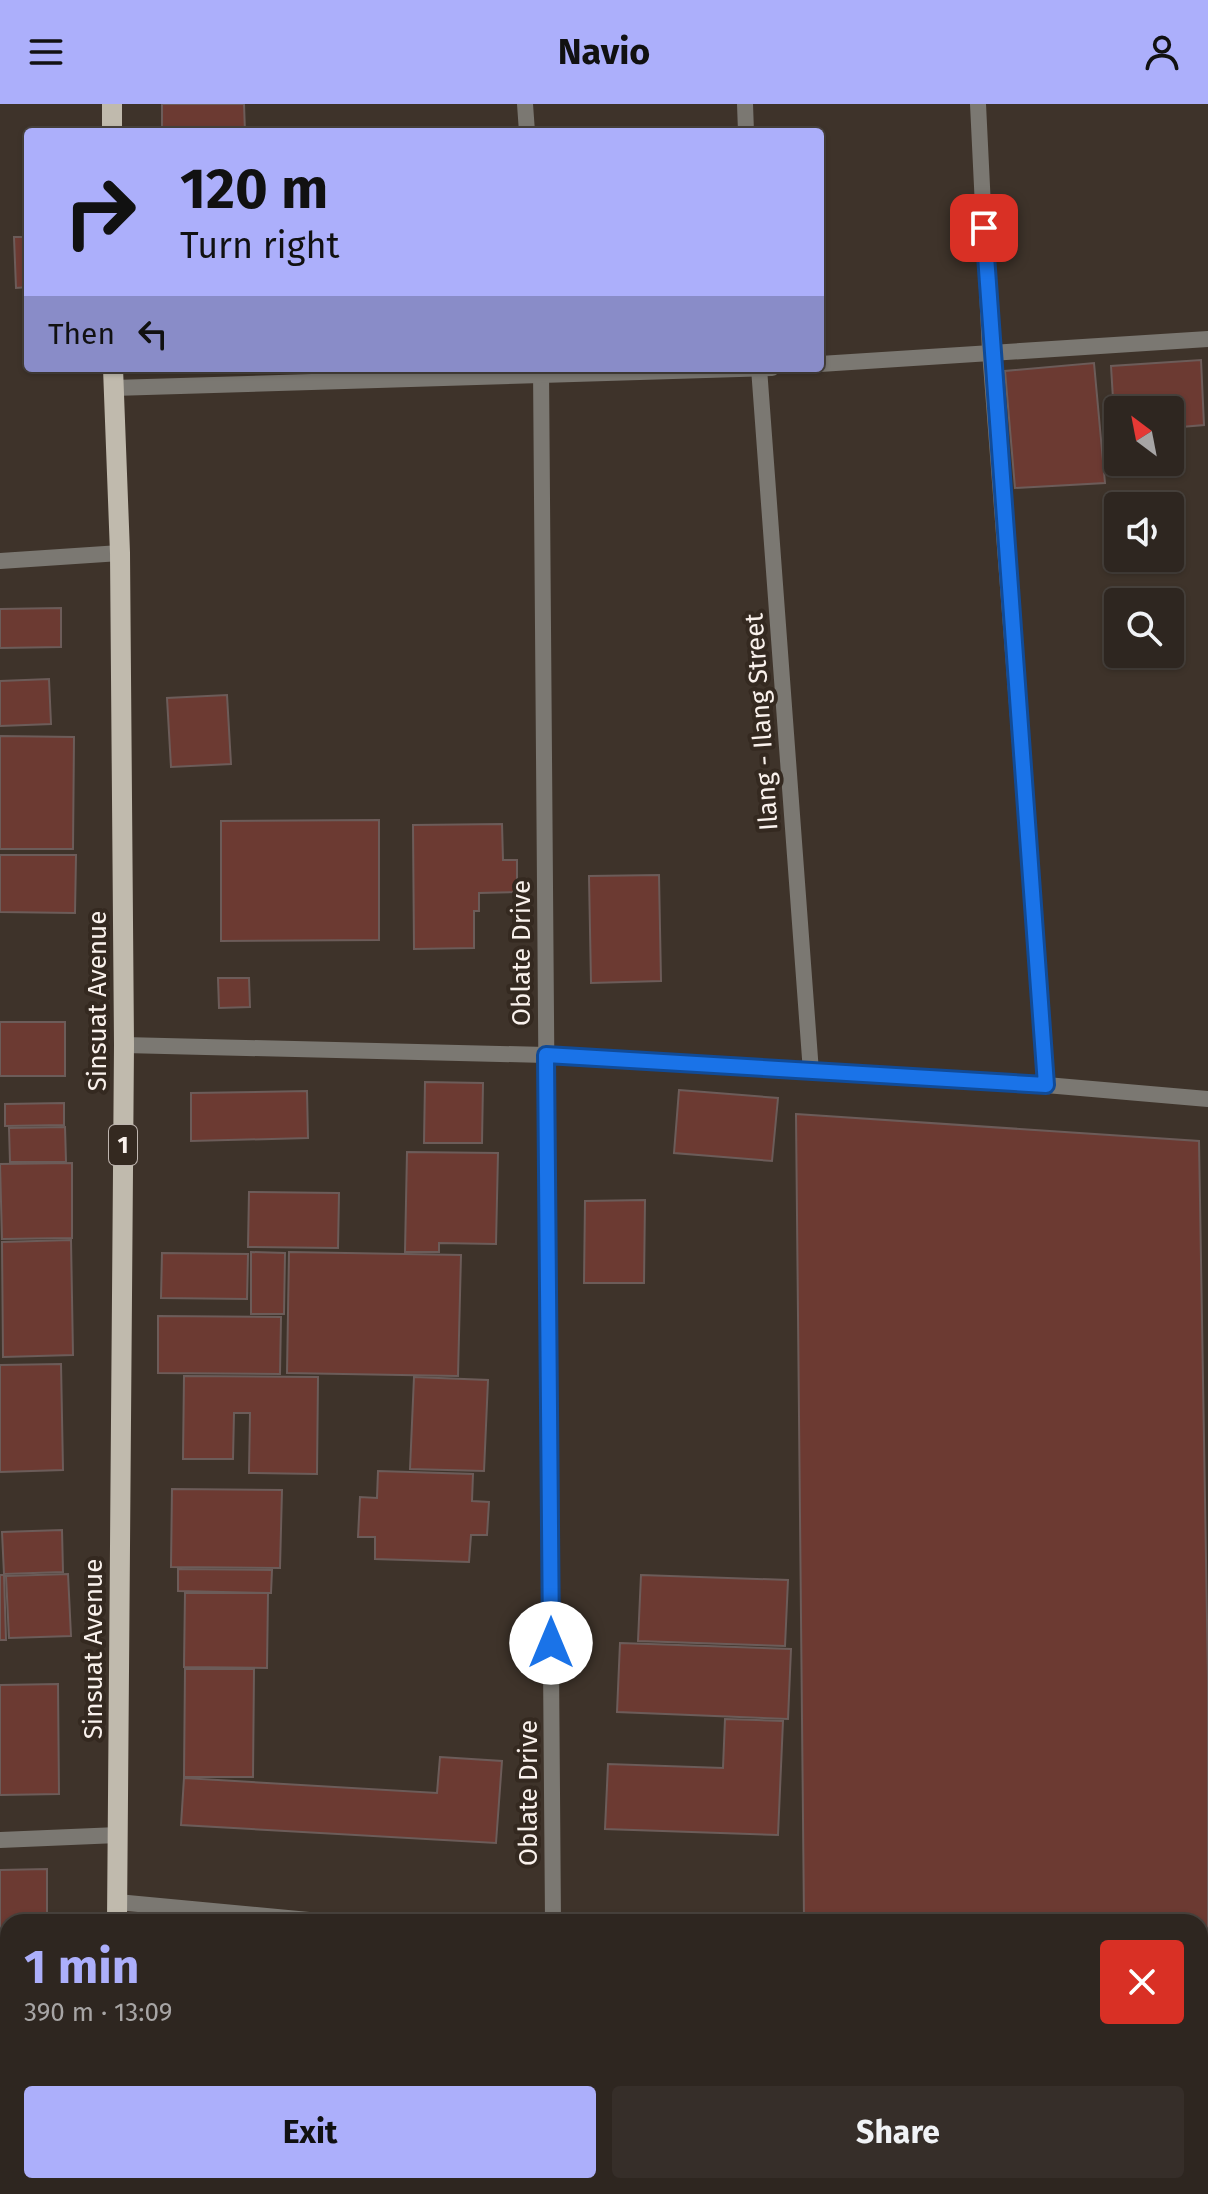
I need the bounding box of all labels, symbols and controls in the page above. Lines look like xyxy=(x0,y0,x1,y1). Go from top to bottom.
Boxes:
icon: menu xyxy=(24,30,68,74)
text: Navio xyxy=(558,30,650,74)
icon: person xyxy=(1140,30,1184,74)
text: 120 m xyxy=(180,156,328,223)
icon: right xyxy=(48,160,152,264)
pin xyxy=(950,194,1018,262)
icon: arrive xyxy=(962,206,1006,250)
text: Turn right xyxy=(180,224,340,268)
icon: left xyxy=(131,312,175,356)
text: Then xyxy=(48,316,115,352)
north arrow xyxy=(1104,396,1184,476)
map controls xyxy=(1104,396,1184,668)
button: sound xyxy=(1104,492,1184,572)
button: search xyxy=(1104,588,1184,668)
street label: Ilang - Ilang Street xyxy=(738,612,785,832)
street label: Oblate Drive xyxy=(506,880,537,1026)
street label: Sinsuat Avenue xyxy=(82,911,113,1091)
road number: 1 xyxy=(109,1125,137,1165)
street label: Sinsuat Avenue xyxy=(78,1559,109,1739)
position arrow xyxy=(509,1601,593,1685)
street label: Oblate Drive xyxy=(513,1720,544,1866)
text: 1 min xyxy=(24,1938,139,1996)
button: close xyxy=(1100,1940,1184,2024)
text: 390 m · 13:09 xyxy=(24,1997,172,2028)
button: Exit xyxy=(24,2086,596,2178)
button: Share xyxy=(612,2086,1184,2178)

